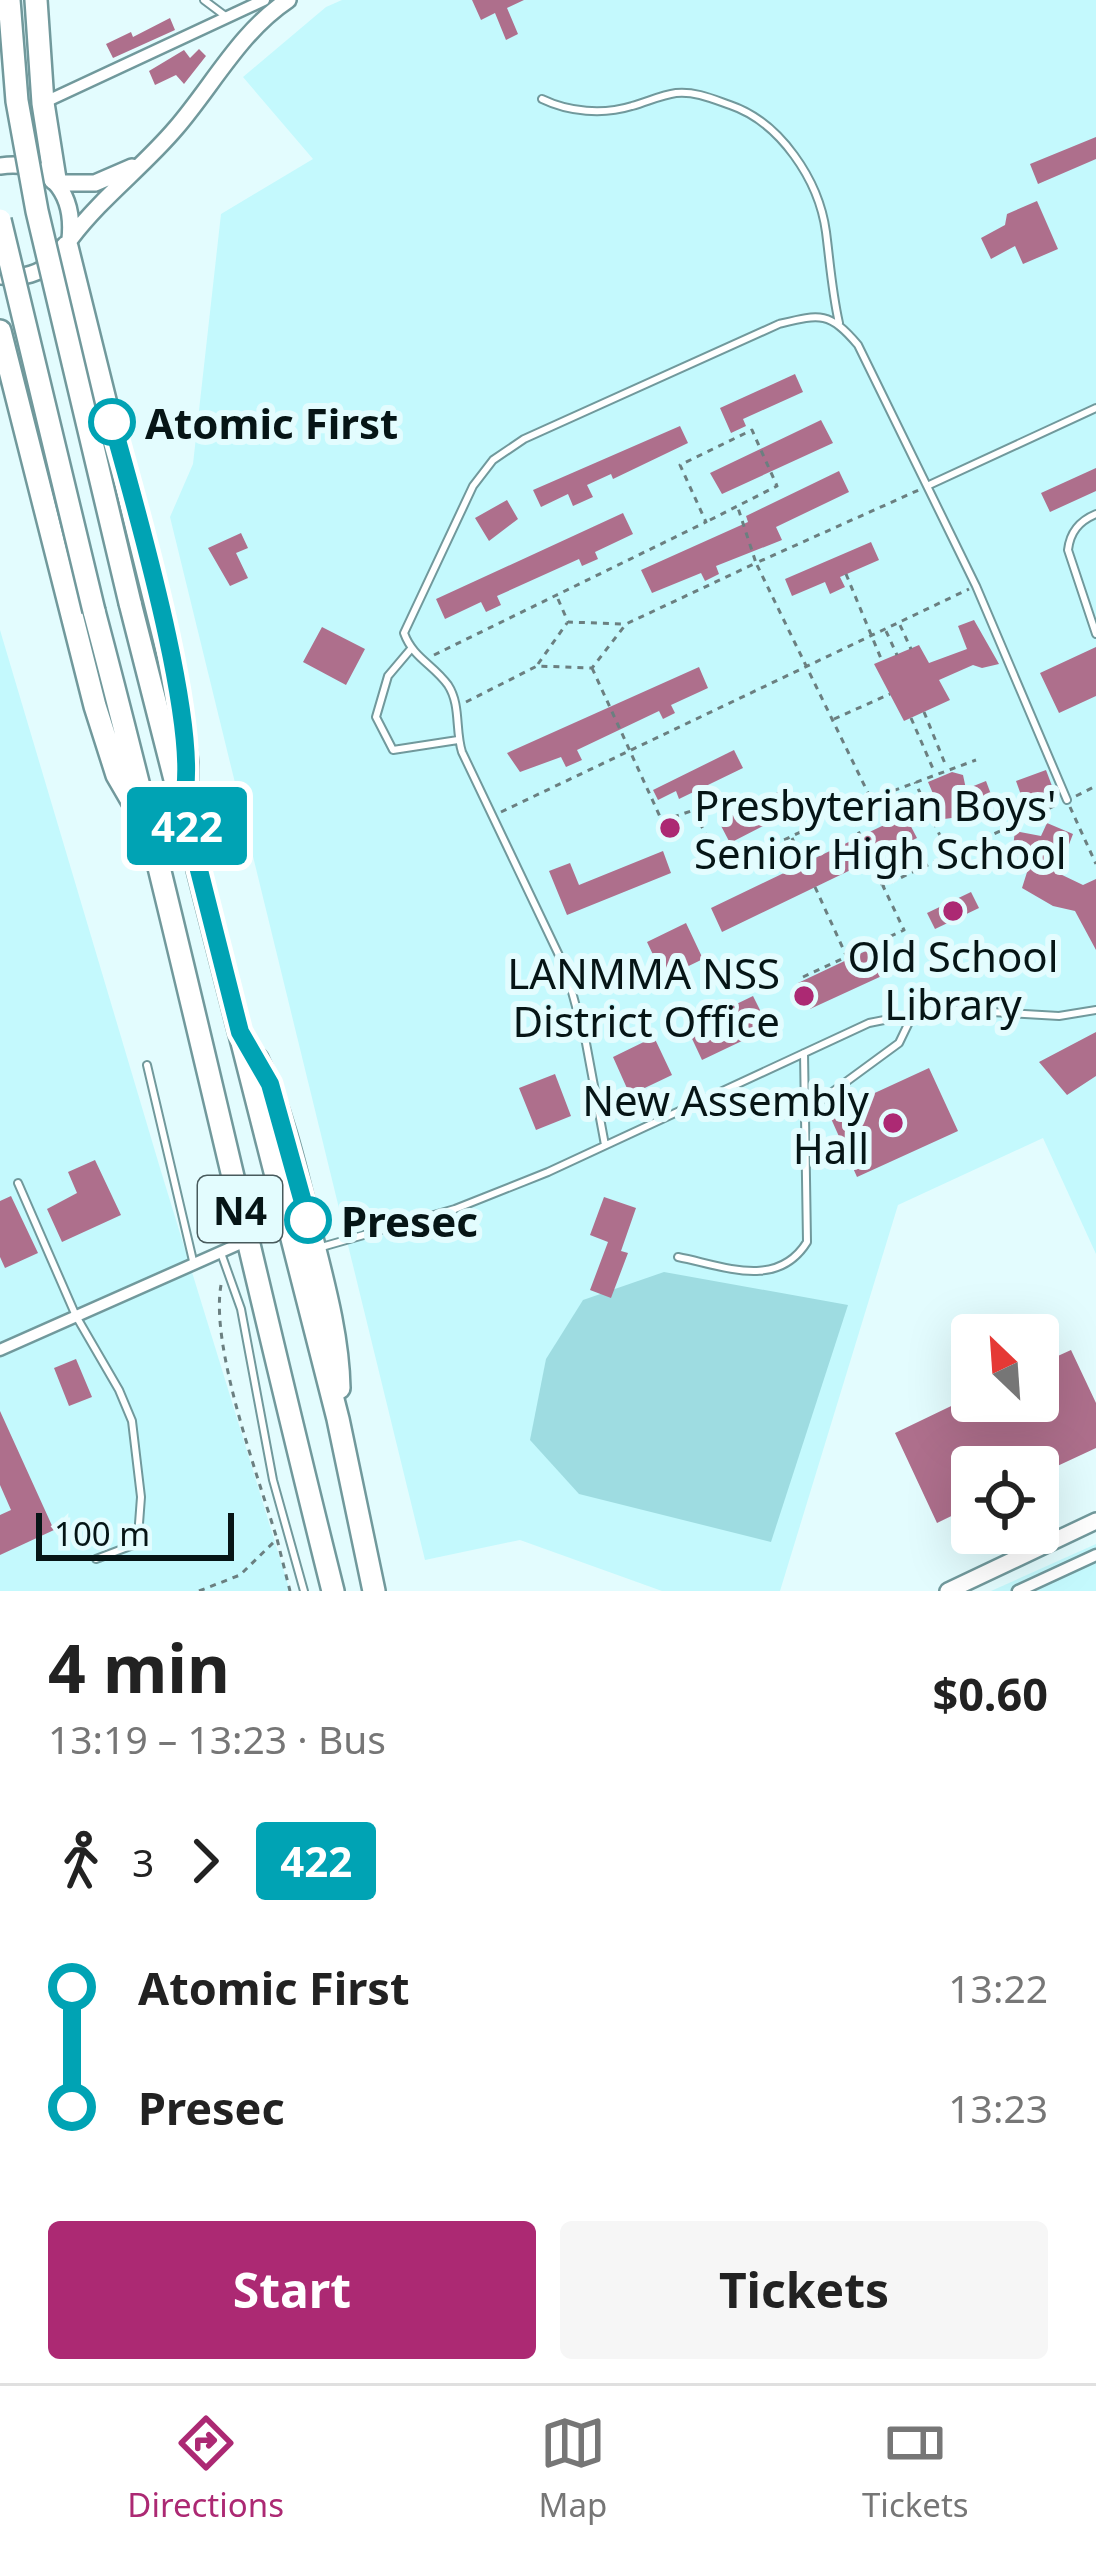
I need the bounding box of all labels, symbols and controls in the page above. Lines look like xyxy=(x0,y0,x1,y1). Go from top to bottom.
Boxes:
place label: Atomic First xyxy=(145,394,398,451)
marker: Atomic First xyxy=(90,400,134,444)
place label: Presbyterian Boys' Senior High School xyxy=(694,776,1067,881)
line badge: 422 xyxy=(118,787,256,865)
text: 422 xyxy=(151,797,223,854)
marker: Presbyterian Boys' Senior High School xyxy=(657,815,683,841)
marker: Old School Library xyxy=(940,898,966,924)
place label: Old School Library xyxy=(847,927,1059,1032)
place label: LANMMA NSS District Office xyxy=(507,944,780,1049)
marker: LANMMA NSS District Office xyxy=(791,983,817,1009)
place label: New Assembly Hall xyxy=(582,1071,870,1176)
marker: New Assembly Hall xyxy=(880,1110,906,1136)
road number: N4 xyxy=(198,1176,282,1242)
place label: Presec xyxy=(341,1192,478,1249)
marker: Presec xyxy=(286,1198,330,1242)
north arrow xyxy=(951,1314,1059,1422)
map controls xyxy=(951,1314,1059,1554)
button: locate xyxy=(951,1446,1059,1554)
scale bar xyxy=(36,1507,234,1560)
text: 100 m xyxy=(54,1511,150,1556)
text: 4 min xyxy=(48,1622,230,1712)
text: $0.60 xyxy=(932,1663,1048,1724)
text: 13:19 – 13:23 · Bus xyxy=(48,1712,386,1765)
icon: walk xyxy=(48,1828,114,1894)
icon: forward xyxy=(172,1828,238,1894)
text: 422 xyxy=(280,1832,352,1889)
text: 3 xyxy=(132,1835,154,1888)
text: Atomic First xyxy=(138,1957,409,2018)
text: 13:22 xyxy=(948,1961,1048,2014)
text: Presec xyxy=(138,2077,285,2138)
text: 13:23 xyxy=(948,2081,1048,2134)
button: Start xyxy=(48,2221,536,2359)
button: Tickets xyxy=(560,2221,1048,2359)
tab: Directions xyxy=(127,2410,284,2527)
tab: Map xyxy=(539,2410,607,2527)
tab: Tickets xyxy=(862,2410,969,2527)

